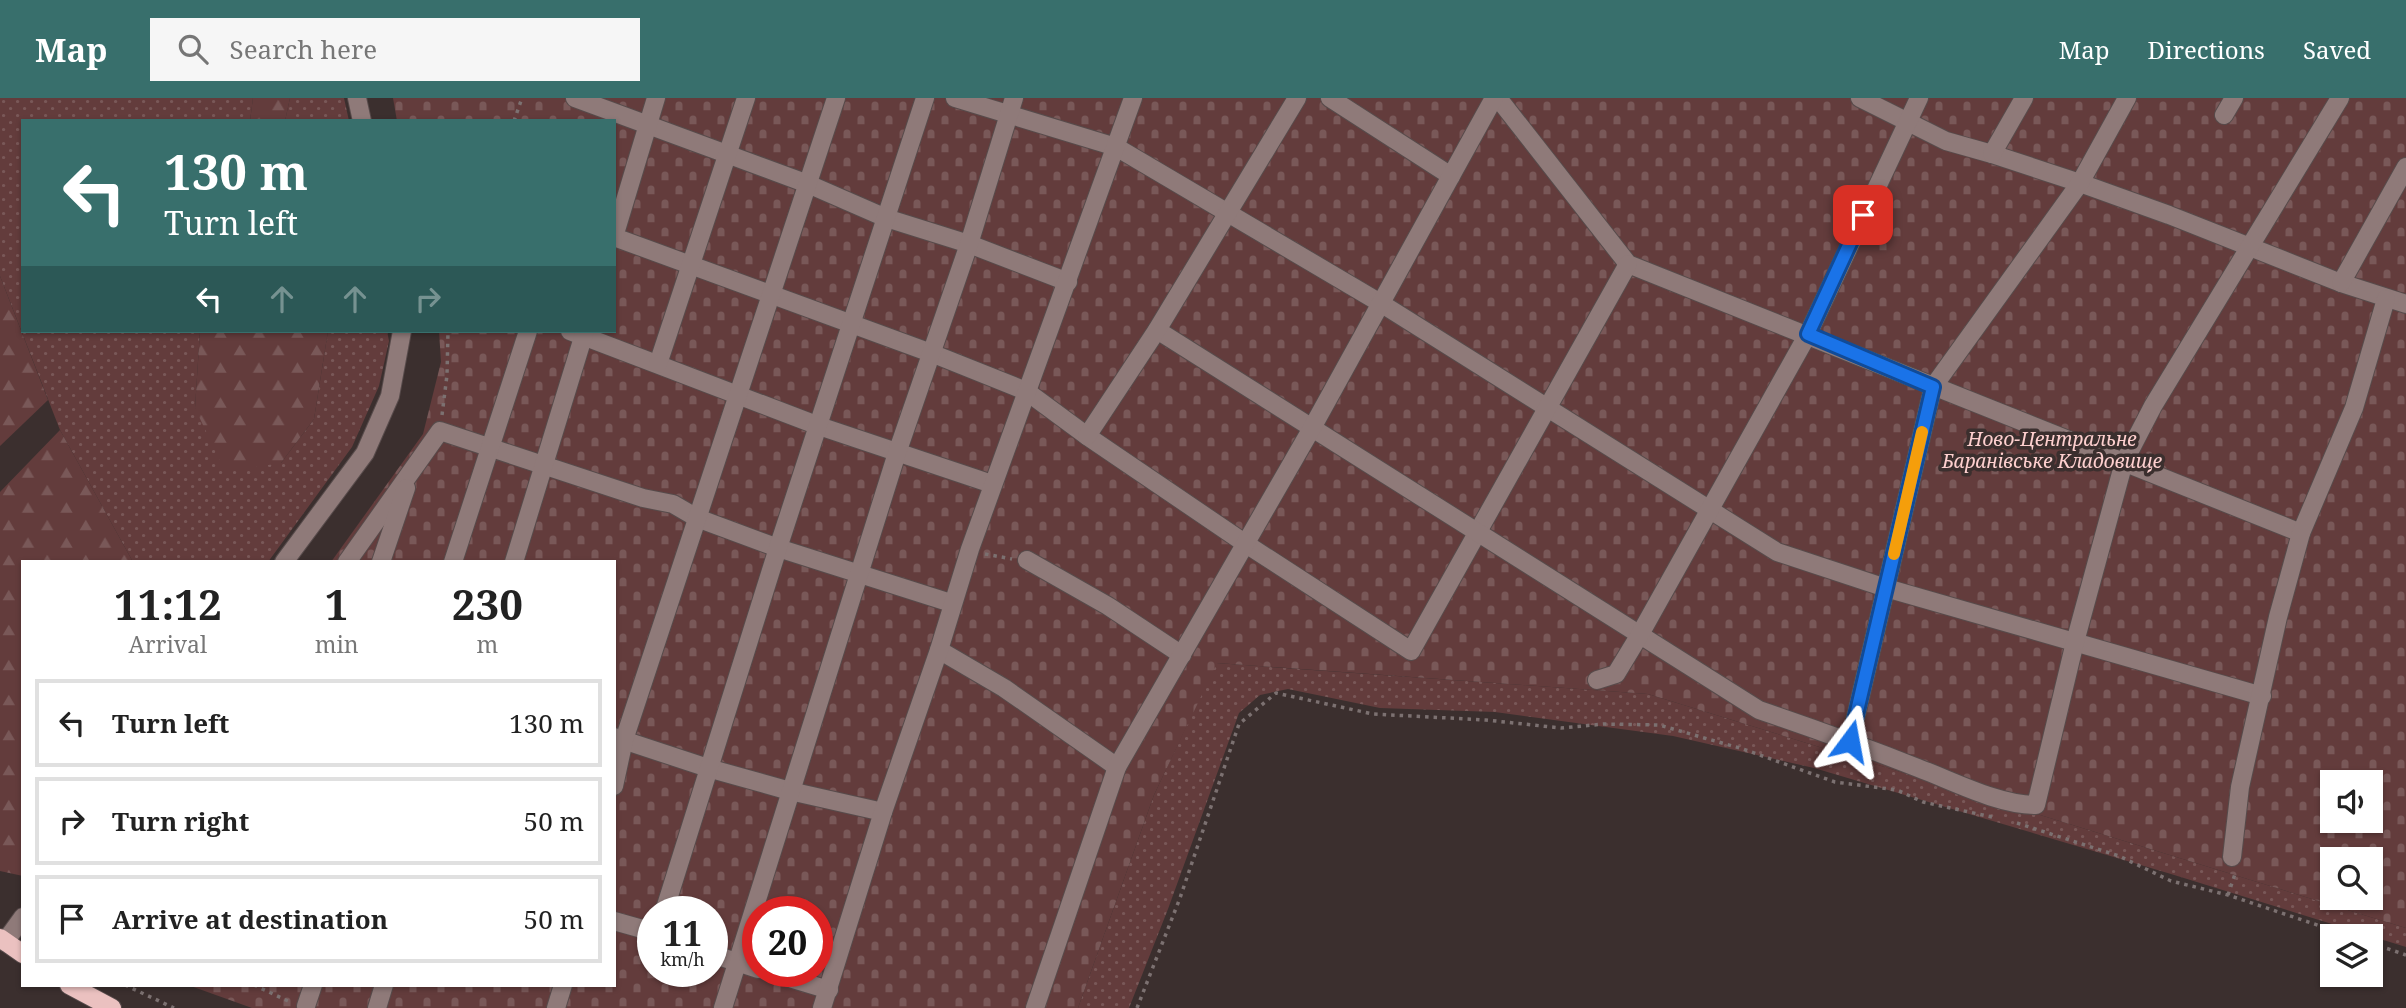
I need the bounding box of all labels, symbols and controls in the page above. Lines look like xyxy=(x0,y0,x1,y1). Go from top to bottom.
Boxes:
search box xyxy=(150,18,640,81)
text: Map xyxy=(35,27,108,72)
icon: search xyxy=(174,30,212,68)
text: Search here xyxy=(230,31,377,67)
text: Map xyxy=(2059,33,2110,66)
text: Directions xyxy=(2148,33,2265,66)
text: Saved xyxy=(2303,33,2371,66)
text: 130 m xyxy=(164,138,308,204)
icon: left xyxy=(49,147,140,238)
pin xyxy=(1833,185,1893,245)
icon: arrive xyxy=(1844,196,1882,234)
text: Turn left xyxy=(164,201,298,244)
icon: left xyxy=(190,280,228,318)
icon: ahead xyxy=(263,280,301,318)
icon: ahead xyxy=(336,280,374,318)
icon: right xyxy=(409,280,447,318)
park label: Ново-Центральне Баранівське Кладовище xyxy=(1941,426,2163,474)
text: 11:12 xyxy=(114,575,222,632)
text: 1 xyxy=(325,575,349,632)
text: 230 xyxy=(452,575,523,632)
text: Arrival xyxy=(129,628,207,660)
text: min xyxy=(315,628,359,660)
text: m xyxy=(476,628,498,660)
icon: left xyxy=(53,704,91,742)
position arrow xyxy=(1813,704,1887,778)
text: Turn left xyxy=(112,705,229,741)
text: 130 m xyxy=(509,705,584,741)
map controls xyxy=(2320,770,2383,987)
button: sound xyxy=(2320,770,2383,833)
icon: right xyxy=(53,802,91,840)
text: Turn right xyxy=(112,803,249,839)
text: 50 m xyxy=(524,803,584,839)
button: search xyxy=(2320,847,2383,910)
speed limit sign: 20 xyxy=(742,896,833,987)
icon: arrive xyxy=(53,900,91,938)
text: Arrive at destination xyxy=(112,901,388,937)
text: 50 m xyxy=(524,901,584,937)
text: 11 xyxy=(663,909,702,956)
button: layers xyxy=(2320,924,2383,987)
text: km/h xyxy=(660,947,705,971)

